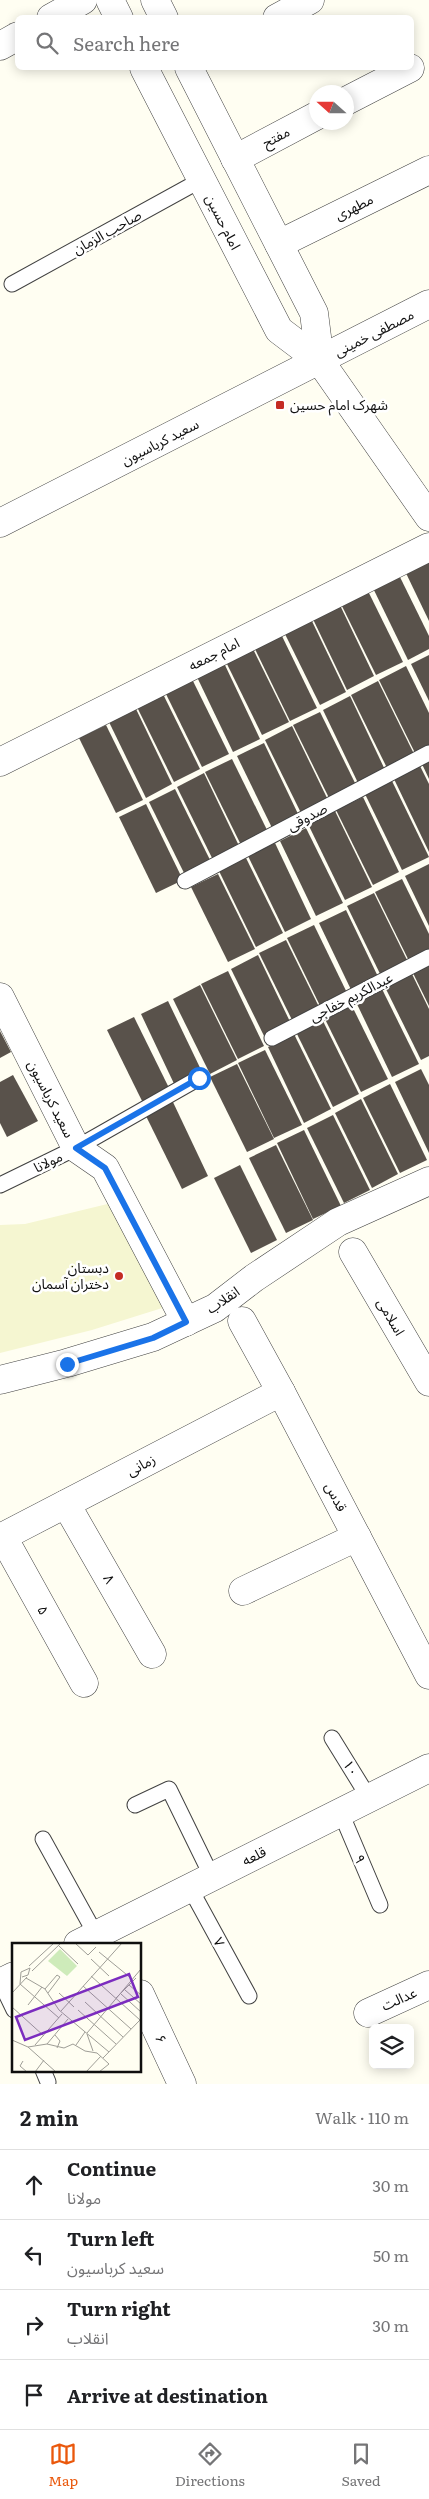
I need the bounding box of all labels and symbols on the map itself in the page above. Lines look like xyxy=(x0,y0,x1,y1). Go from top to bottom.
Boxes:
north arrow xyxy=(309,85,354,130)
street label: مفتح xyxy=(258,121,294,153)
street label: مطهری xyxy=(331,188,376,224)
street label: امام حسین xyxy=(200,190,246,254)
street label: صاحب الزمان xyxy=(68,204,145,258)
street label: مصطفی خمینی xyxy=(330,303,417,361)
place label: شهرک امام حسین xyxy=(290,394,388,416)
marker: شهرک امام حسین xyxy=(274,399,286,411)
street label: سعید کرباسیون xyxy=(117,413,202,469)
street label: امام جمعه xyxy=(185,632,243,676)
street label: صدوقی xyxy=(283,797,330,835)
street label: عبدالکریم خفاجی xyxy=(305,967,397,1027)
street label: سعید کرباسیون xyxy=(24,1056,80,1141)
route start xyxy=(188,1067,211,1090)
street label: مولانا xyxy=(30,1146,65,1177)
place label: دبستان دختران آسمان xyxy=(32,1257,109,1293)
marker: دبستان دختران آسمان xyxy=(113,1270,125,1282)
street label: انقلاب xyxy=(202,1281,243,1318)
street label: اسلامی xyxy=(373,1294,411,1339)
route end xyxy=(56,1353,79,1376)
street label: زمانی xyxy=(123,1448,159,1480)
street label: قدس xyxy=(321,1478,353,1515)
street label: ۸ xyxy=(99,1570,121,1587)
street label: ۵ xyxy=(33,1601,55,1618)
street label: ۱۰ xyxy=(339,1755,365,1780)
street label: قلعه xyxy=(238,1841,269,1870)
street label: ۹ xyxy=(350,1851,372,1866)
street label: ۷ xyxy=(209,1933,231,1950)
inset map xyxy=(12,1943,141,2072)
street label: عدالت xyxy=(378,1981,419,2015)
street label: ۶ xyxy=(151,2031,173,2046)

